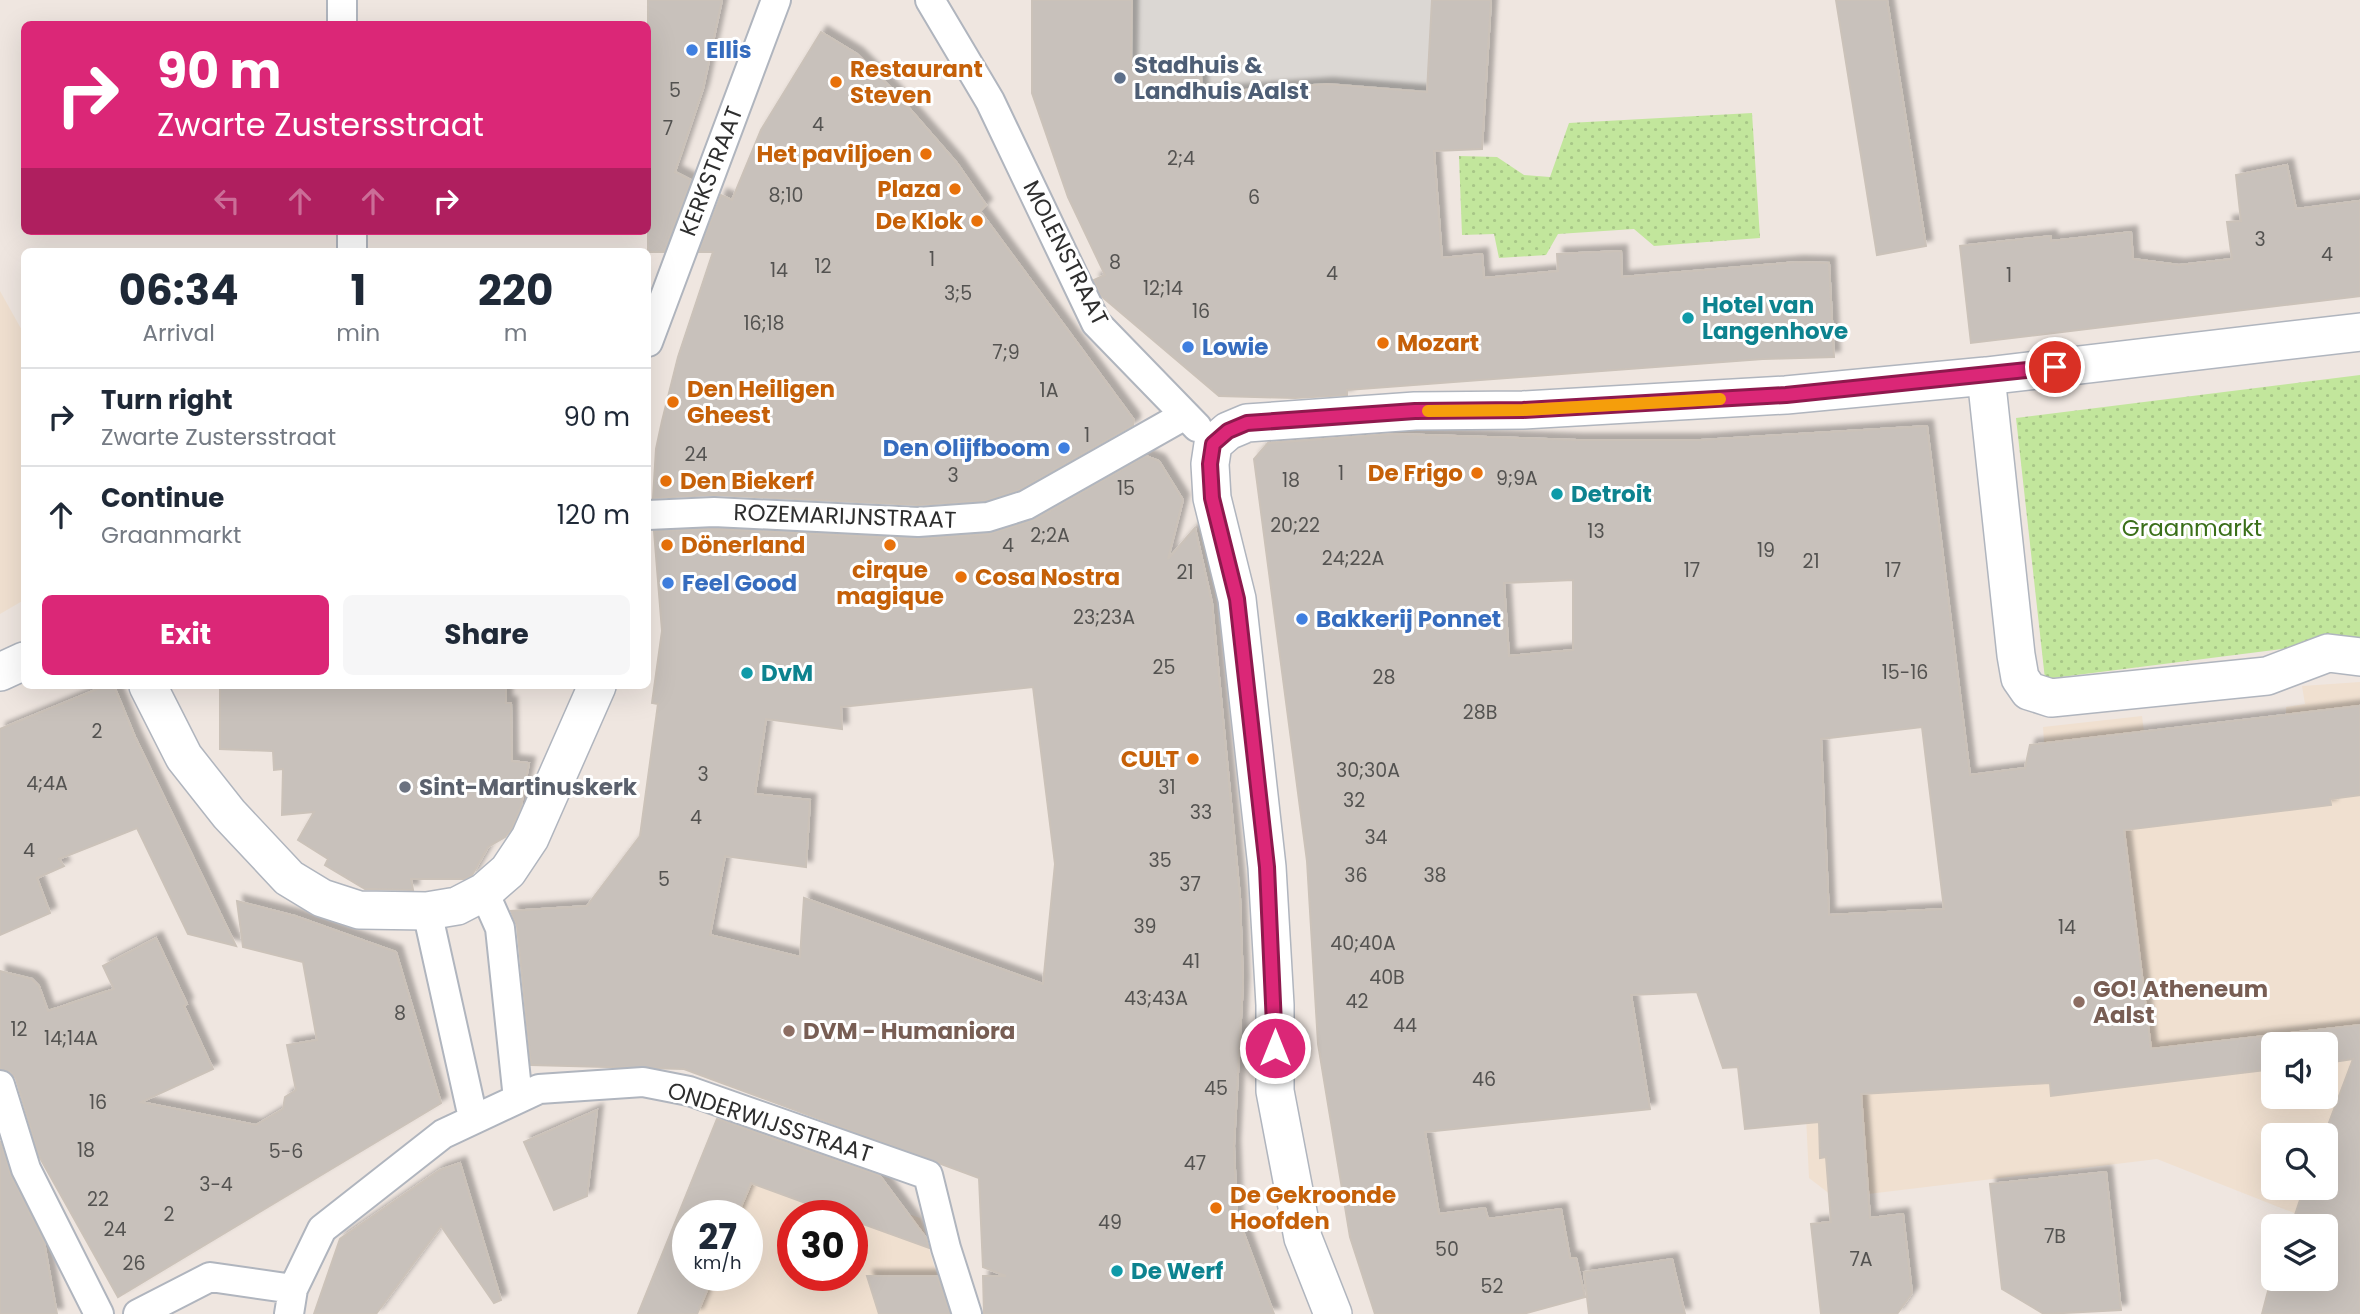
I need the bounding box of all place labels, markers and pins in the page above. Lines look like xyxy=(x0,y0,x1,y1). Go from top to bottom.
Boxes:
place label: Ellis xyxy=(706,34,752,66)
marker: Ellis xyxy=(684,42,700,58)
place label: Stadhuis & Landhuis Aalst xyxy=(1134,49,1309,107)
place label: Restaurant Steven xyxy=(850,53,983,111)
marker: Stadhuis & Landhuis Aalst xyxy=(1112,70,1128,86)
marker: Restaurant Steven xyxy=(828,74,844,90)
place label: Het paviljoen xyxy=(757,138,912,170)
marker: Het paviljoen xyxy=(918,146,934,162)
place label: Plaza xyxy=(877,173,941,205)
marker: Plaza xyxy=(947,181,963,197)
place label: De Klok xyxy=(876,205,964,237)
marker: De Klok xyxy=(969,213,985,229)
place label: Hotel van Langenhove xyxy=(1702,289,1848,347)
marker: Hotel van Langenhove xyxy=(1680,310,1696,326)
place label: Mozart xyxy=(1397,327,1479,359)
place label: Lowie xyxy=(1202,331,1269,363)
marker: Mozart xyxy=(1375,335,1391,351)
pin xyxy=(2025,337,2085,397)
marker: Lowie xyxy=(1180,339,1196,355)
place label: Den Heiligen Gheest xyxy=(687,373,835,431)
marker: Den Heiligen Gheest xyxy=(665,394,681,410)
place label: Den Olijfboom xyxy=(883,432,1050,464)
marker: Den Olijfboom xyxy=(1056,440,1072,456)
place label: De Frigo xyxy=(1368,457,1463,489)
place label: Den Biekerf xyxy=(680,465,814,497)
marker: De Frigo xyxy=(1469,465,1485,481)
marker: Den Biekerf xyxy=(658,473,674,489)
place label: Detroit xyxy=(1571,478,1652,510)
marker: Detroit xyxy=(1549,486,1565,502)
place label: Dönerland xyxy=(681,529,805,561)
marker: Dönerland xyxy=(659,537,675,553)
marker: cirque magique xyxy=(882,537,898,553)
place label: cirque magique xyxy=(836,554,944,612)
place label: Cosa Nostra xyxy=(975,561,1120,593)
place label: Feel Good xyxy=(682,567,797,599)
marker: Cosa Nostra xyxy=(953,569,969,585)
marker: Feel Good xyxy=(660,575,676,591)
place label: Bakkerij Ponnet xyxy=(1316,603,1501,635)
marker: Bakkerij Ponnet xyxy=(1294,611,1310,627)
place label: DvM xyxy=(761,657,813,689)
marker: DvM xyxy=(739,665,755,681)
place label: CULT xyxy=(1121,743,1179,775)
marker: CULT xyxy=(1185,751,1201,767)
place label: Sint-Martinuskerk xyxy=(419,771,638,803)
marker: Sint-Martinuskerk xyxy=(397,779,413,795)
place label: GO! Atheneum Aalst xyxy=(2093,973,2268,1031)
marker: GO! Atheneum Aalst xyxy=(2071,994,2087,1010)
place label: DVM - Humaniora xyxy=(803,1015,1015,1047)
marker: DVM - Humaniora xyxy=(781,1023,797,1039)
place label: De Gekroonde Hoofden xyxy=(1230,1179,1396,1237)
marker: De Gekroonde Hoofden xyxy=(1208,1200,1224,1216)
place label: De Werf xyxy=(1131,1255,1223,1287)
marker: De Werf xyxy=(1109,1263,1125,1279)

